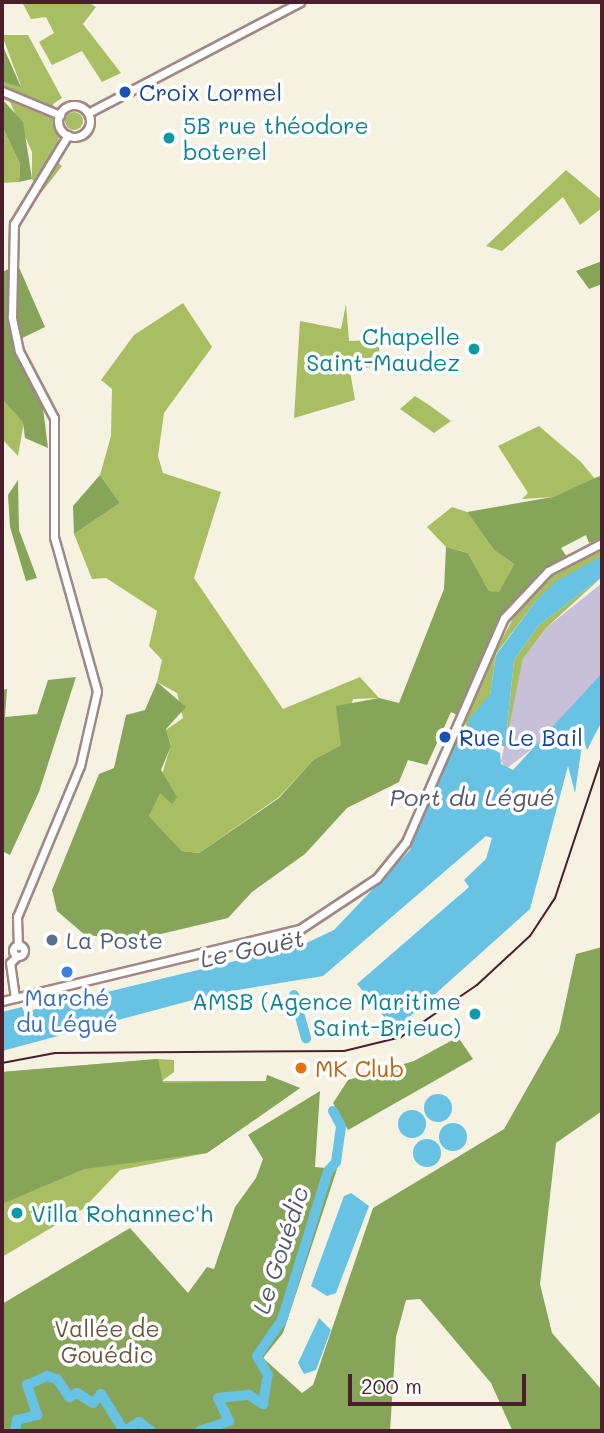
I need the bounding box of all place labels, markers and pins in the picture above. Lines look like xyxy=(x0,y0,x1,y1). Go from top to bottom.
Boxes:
place label: Croix Lormel xyxy=(139,78,282,106)
marker: Croix Lormel xyxy=(117,84,133,100)
place label: 5B rue théodore boterel xyxy=(183,111,369,165)
marker: 5B rue théodore boterel xyxy=(161,130,177,146)
place label: Chapelle Saint-Maudez xyxy=(306,322,460,376)
marker: Chapelle Saint-Maudez xyxy=(466,341,482,357)
place label: Rue Le Bail xyxy=(459,723,583,751)
marker: Rue Le Bail xyxy=(437,729,453,745)
place label: La Poste xyxy=(66,926,163,954)
marker: La Poste xyxy=(44,932,60,948)
marker: Marché du Légué xyxy=(59,964,75,980)
place label: Marché du Légué xyxy=(16,983,118,1037)
place label: AMSB (Agence Maritime Saint-Brieuc) xyxy=(192,987,461,1041)
marker: AMSB (Agence Maritime Saint-Brieuc) xyxy=(467,1006,483,1022)
place label: MK Club xyxy=(315,1054,404,1082)
marker: MK Club xyxy=(293,1060,309,1076)
place label: Villa Rohannec'h xyxy=(31,1199,213,1227)
marker: Villa Rohannec'h xyxy=(9,1205,25,1221)

